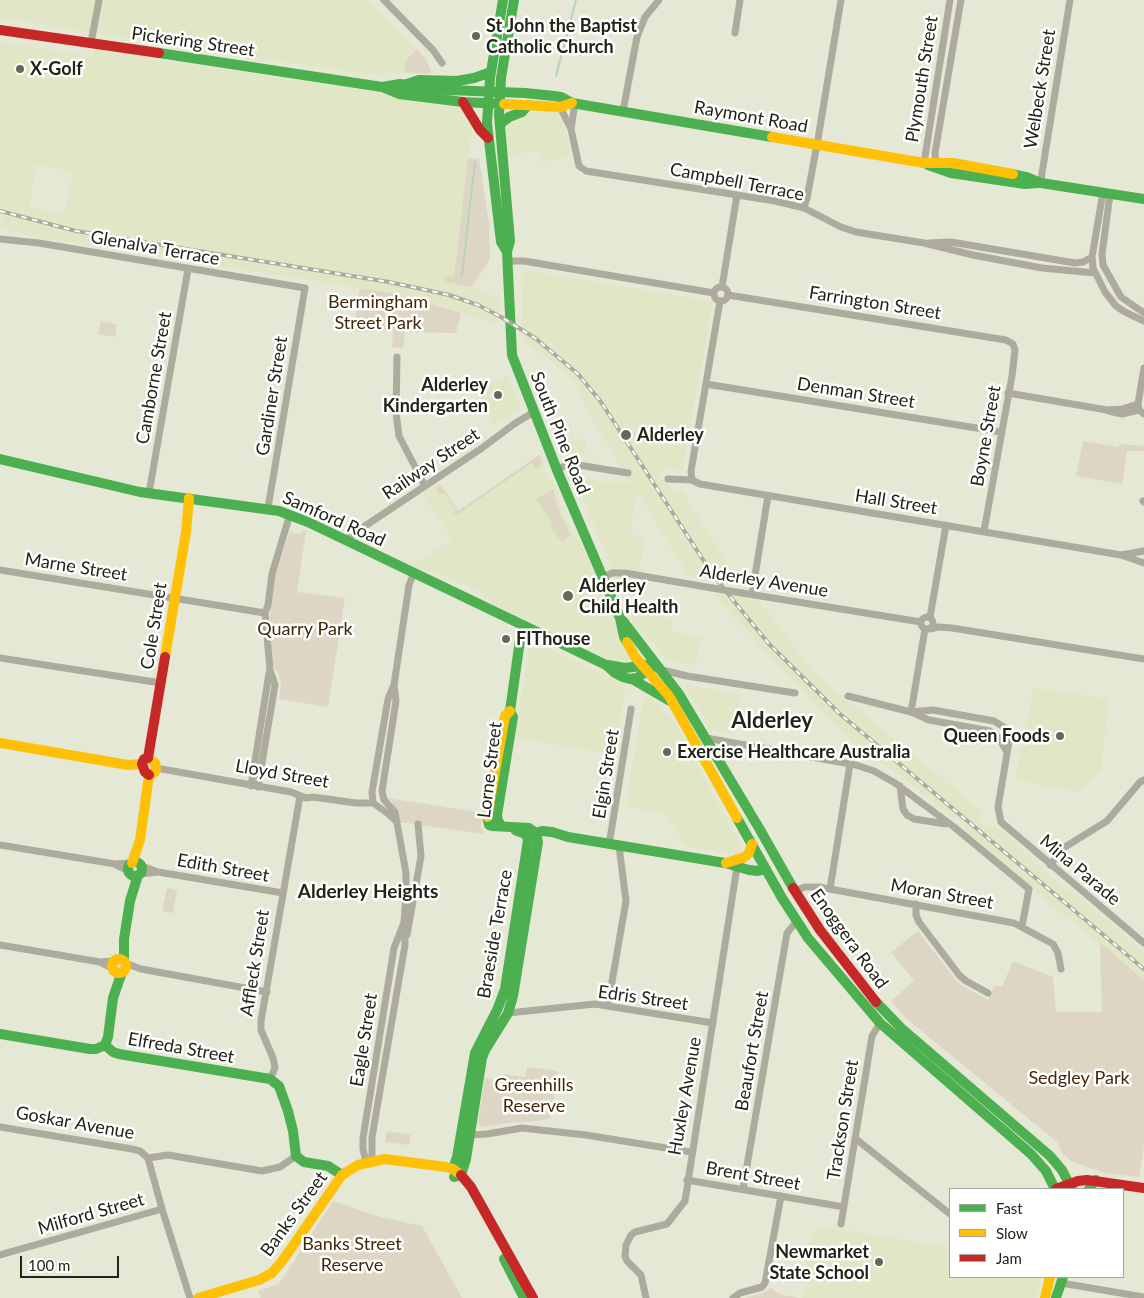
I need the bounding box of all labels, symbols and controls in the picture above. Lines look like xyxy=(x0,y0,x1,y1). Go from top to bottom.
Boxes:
street label: Plymouth Street xyxy=(901,14,943,144)
place label: St John the Baptist Catholic Church xyxy=(486,15,637,58)
street label: Pickering Street xyxy=(130,23,256,61)
street label: Welbeck Street xyxy=(1020,28,1060,150)
marker: St John the Baptist Catholic Church xyxy=(470,30,482,42)
place label: X-Golf xyxy=(30,58,83,80)
marker: X-Golf xyxy=(14,63,26,75)
street label: Raymont Road xyxy=(692,96,810,138)
street label: Campbell Terrace xyxy=(668,158,806,206)
street label: Glenalva Terrace xyxy=(89,226,221,270)
street label: Farrington Street xyxy=(807,282,943,324)
park label: Bermingham Street Park xyxy=(328,291,428,334)
street label: Camborne Street xyxy=(132,310,176,446)
street label: Gardiner Street xyxy=(252,335,292,457)
street label: South Pine Road xyxy=(526,369,594,497)
street label: Denman Street xyxy=(796,373,916,413)
place label: Alderley Kindergarten xyxy=(383,374,488,416)
street label: Boyne Street xyxy=(966,384,1006,488)
marker: Alderley Kindergarten xyxy=(492,389,504,401)
street label: Railway Street xyxy=(378,424,484,504)
place label: Alderley xyxy=(637,424,704,446)
marker: Alderley xyxy=(619,428,633,442)
street label: Hall Street xyxy=(853,485,939,519)
street label: Samford Road xyxy=(279,487,389,551)
street label: Marne Street xyxy=(23,548,129,586)
street label: Alderley Avenue xyxy=(698,560,830,602)
place label: Alderley Child Health xyxy=(579,575,678,618)
street label: Cole Street xyxy=(136,581,172,671)
marker: Alderley Child Health xyxy=(561,589,575,603)
park label: Quarry Park xyxy=(257,618,353,640)
place label: FIThouse xyxy=(516,628,590,650)
marker: FIThouse xyxy=(500,633,512,645)
district label: Alderley xyxy=(731,708,813,734)
street label: Lorne Street xyxy=(473,721,507,819)
place label: Queen Foods xyxy=(943,725,1050,747)
street label: Elgin Street xyxy=(588,728,624,820)
marker: Queen Foods xyxy=(1054,730,1066,742)
place label: Exercise Healthcare Australia xyxy=(677,741,910,763)
marker: Exercise Healthcare Australia xyxy=(661,746,673,758)
street label: Lloyd Street xyxy=(234,755,330,793)
street label: Mina Parade xyxy=(1035,830,1125,910)
street label: Edith Street xyxy=(175,849,271,887)
street label: Braeside Terrace xyxy=(473,868,517,1000)
street label: Moran Street xyxy=(889,874,995,914)
district label: Alderley Heights xyxy=(298,881,438,903)
street label: Enoggera Road xyxy=(806,885,892,993)
street label: Affleck Street xyxy=(236,908,274,1018)
street label: Edris Street xyxy=(597,981,689,1015)
street label: Beaufort Street xyxy=(731,989,773,1113)
street label: Eagle Street xyxy=(346,992,382,1088)
street label: Elfreda Street xyxy=(126,1028,236,1068)
street label: Huxley Avenue xyxy=(664,1035,706,1157)
street label: Trackson Street xyxy=(823,1058,863,1182)
park label: Sedgley Park xyxy=(1028,1067,1130,1089)
park label: Greenhills Reserve xyxy=(495,1074,573,1116)
street label: Goskar Avenue xyxy=(14,1102,136,1144)
street label: Brent Street xyxy=(704,1157,802,1195)
street label: Banks Street xyxy=(256,1167,332,1261)
legend xyxy=(949,1188,1124,1278)
street label: Milford Street xyxy=(35,1189,147,1239)
text: Fast xyxy=(996,1199,1023,1217)
text: Slow xyxy=(996,1224,1028,1242)
park label: Banks Street Reserve xyxy=(302,1233,402,1276)
place label: Newmarket State School xyxy=(769,1241,869,1284)
scale bar xyxy=(22,1246,121,1278)
text: Jam xyxy=(996,1249,1022,1267)
text: 100 m xyxy=(28,1256,70,1274)
marker: Newmarket State School xyxy=(873,1256,885,1268)

